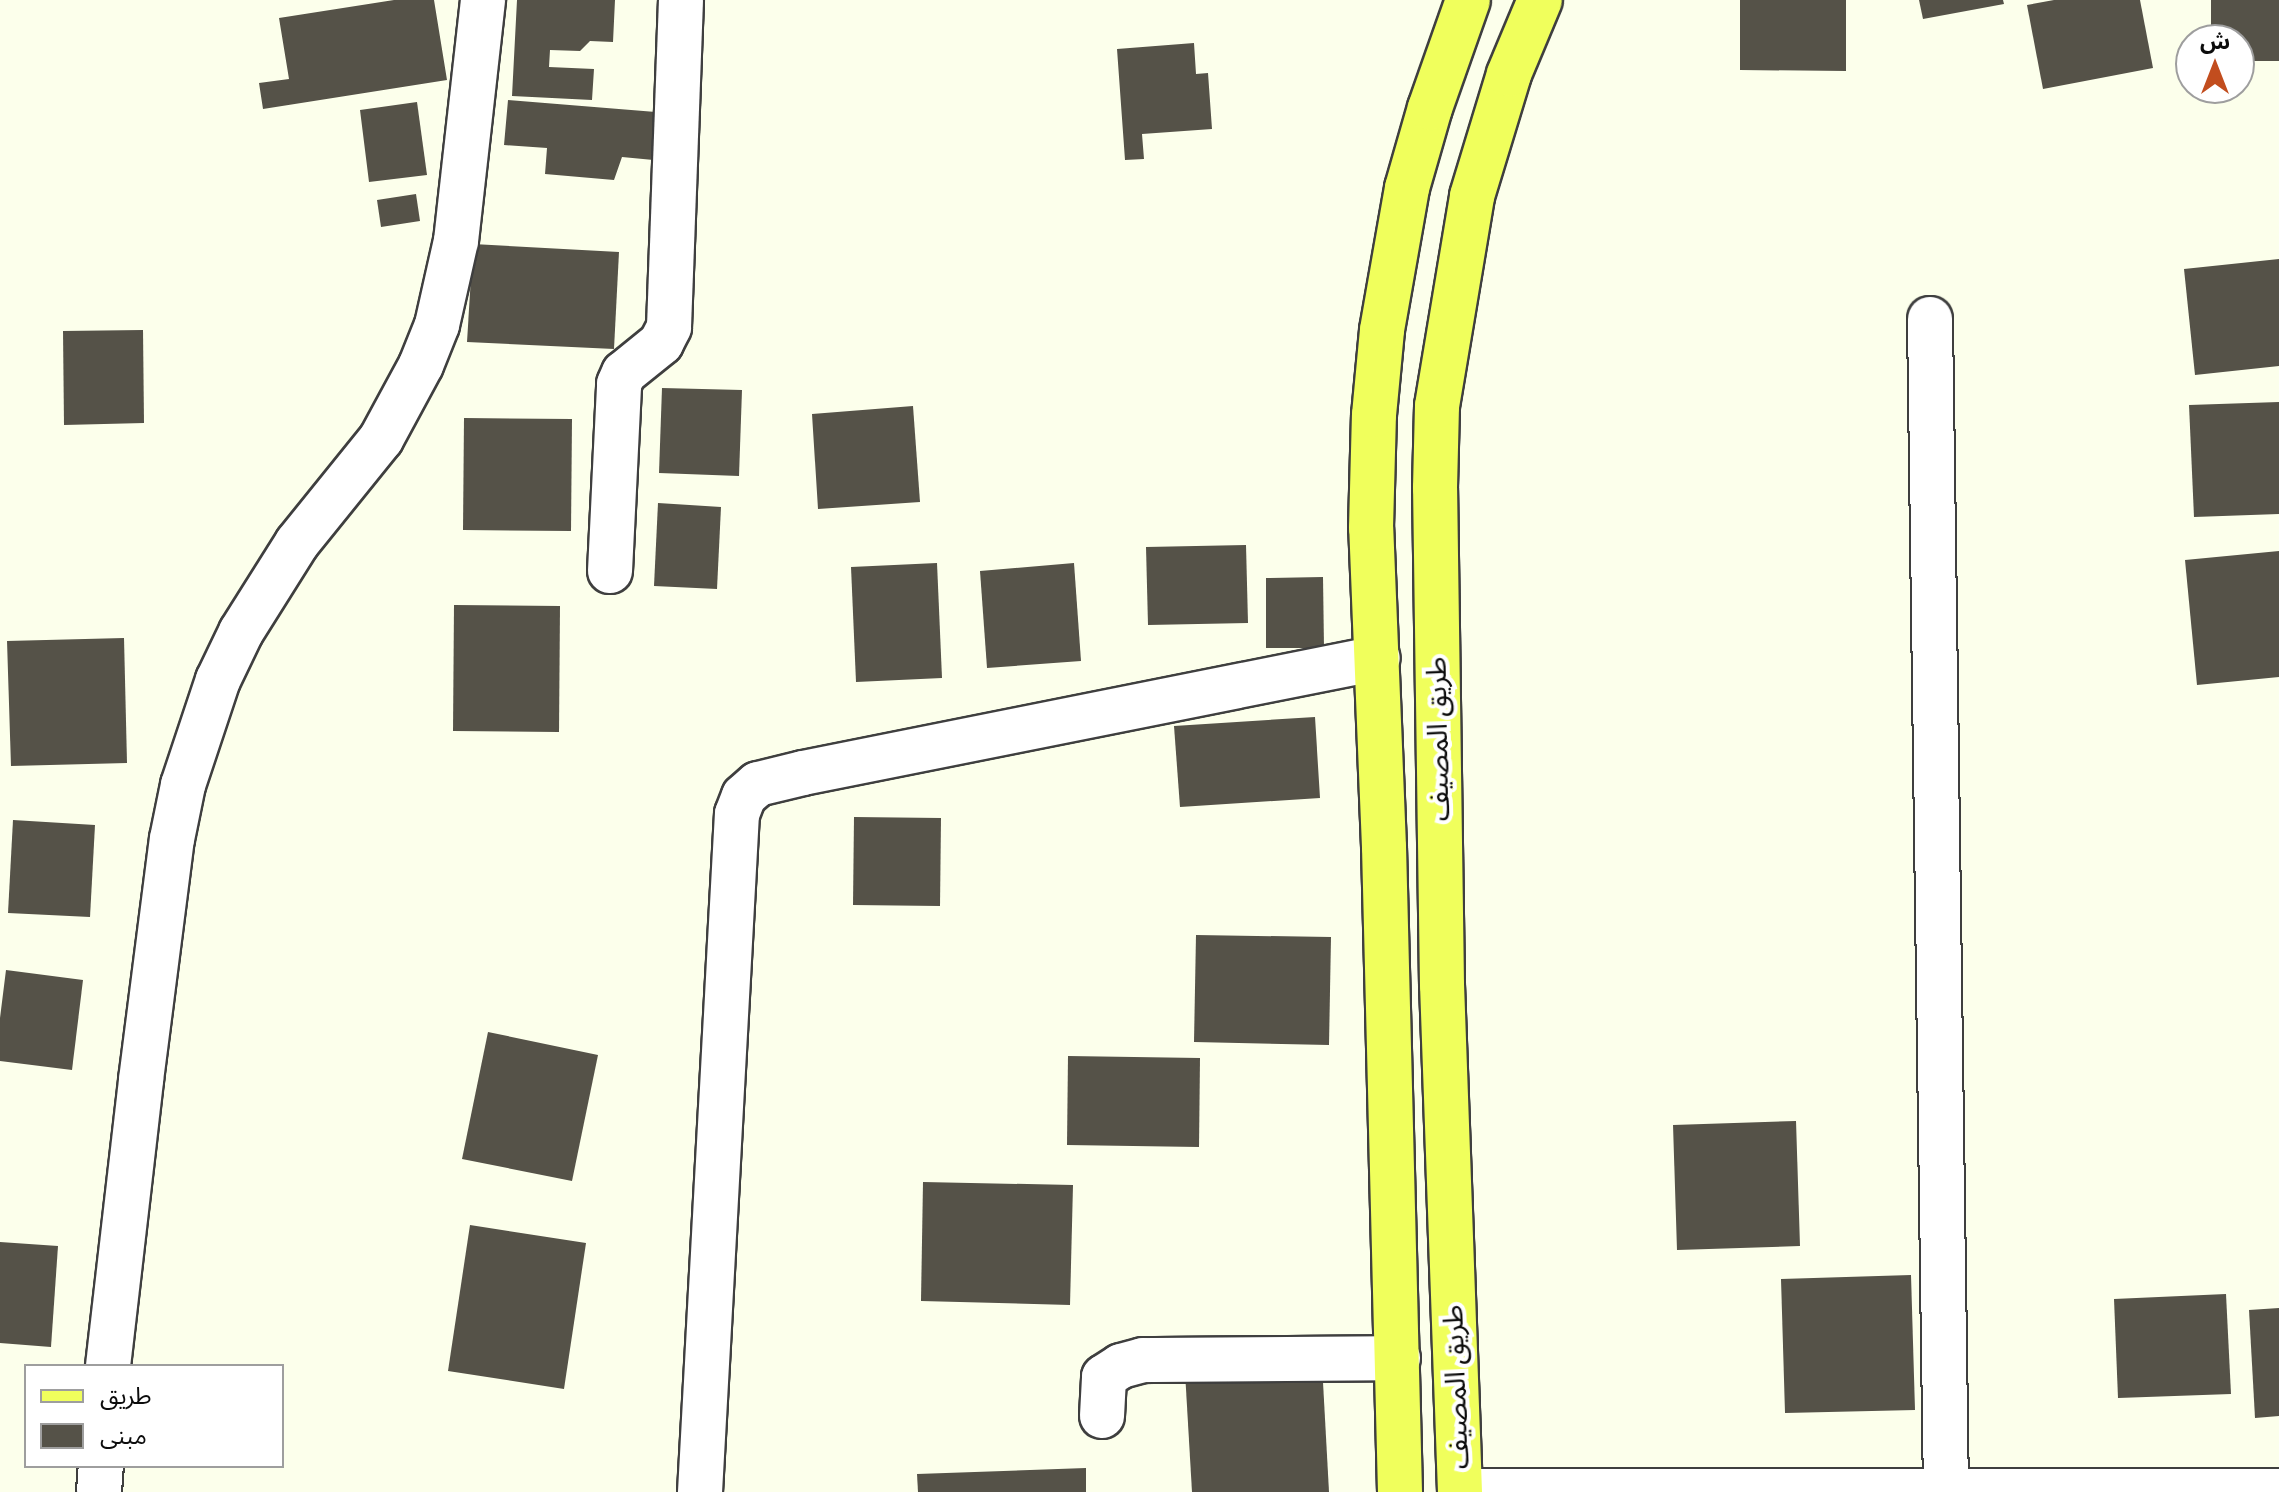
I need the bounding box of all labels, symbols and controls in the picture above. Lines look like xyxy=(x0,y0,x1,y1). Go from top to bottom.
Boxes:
north arrow xyxy=(2175,24,2255,104)
text: ش xyxy=(2200,28,2230,55)
street label: طريق المصيف xyxy=(1420,656,1456,822)
street label: طريق المصيف xyxy=(1436,1304,1476,1470)
legend xyxy=(24,1364,284,1468)
text: طريق xyxy=(100,1381,152,1410)
text: مبنى xyxy=(100,1421,147,1450)

